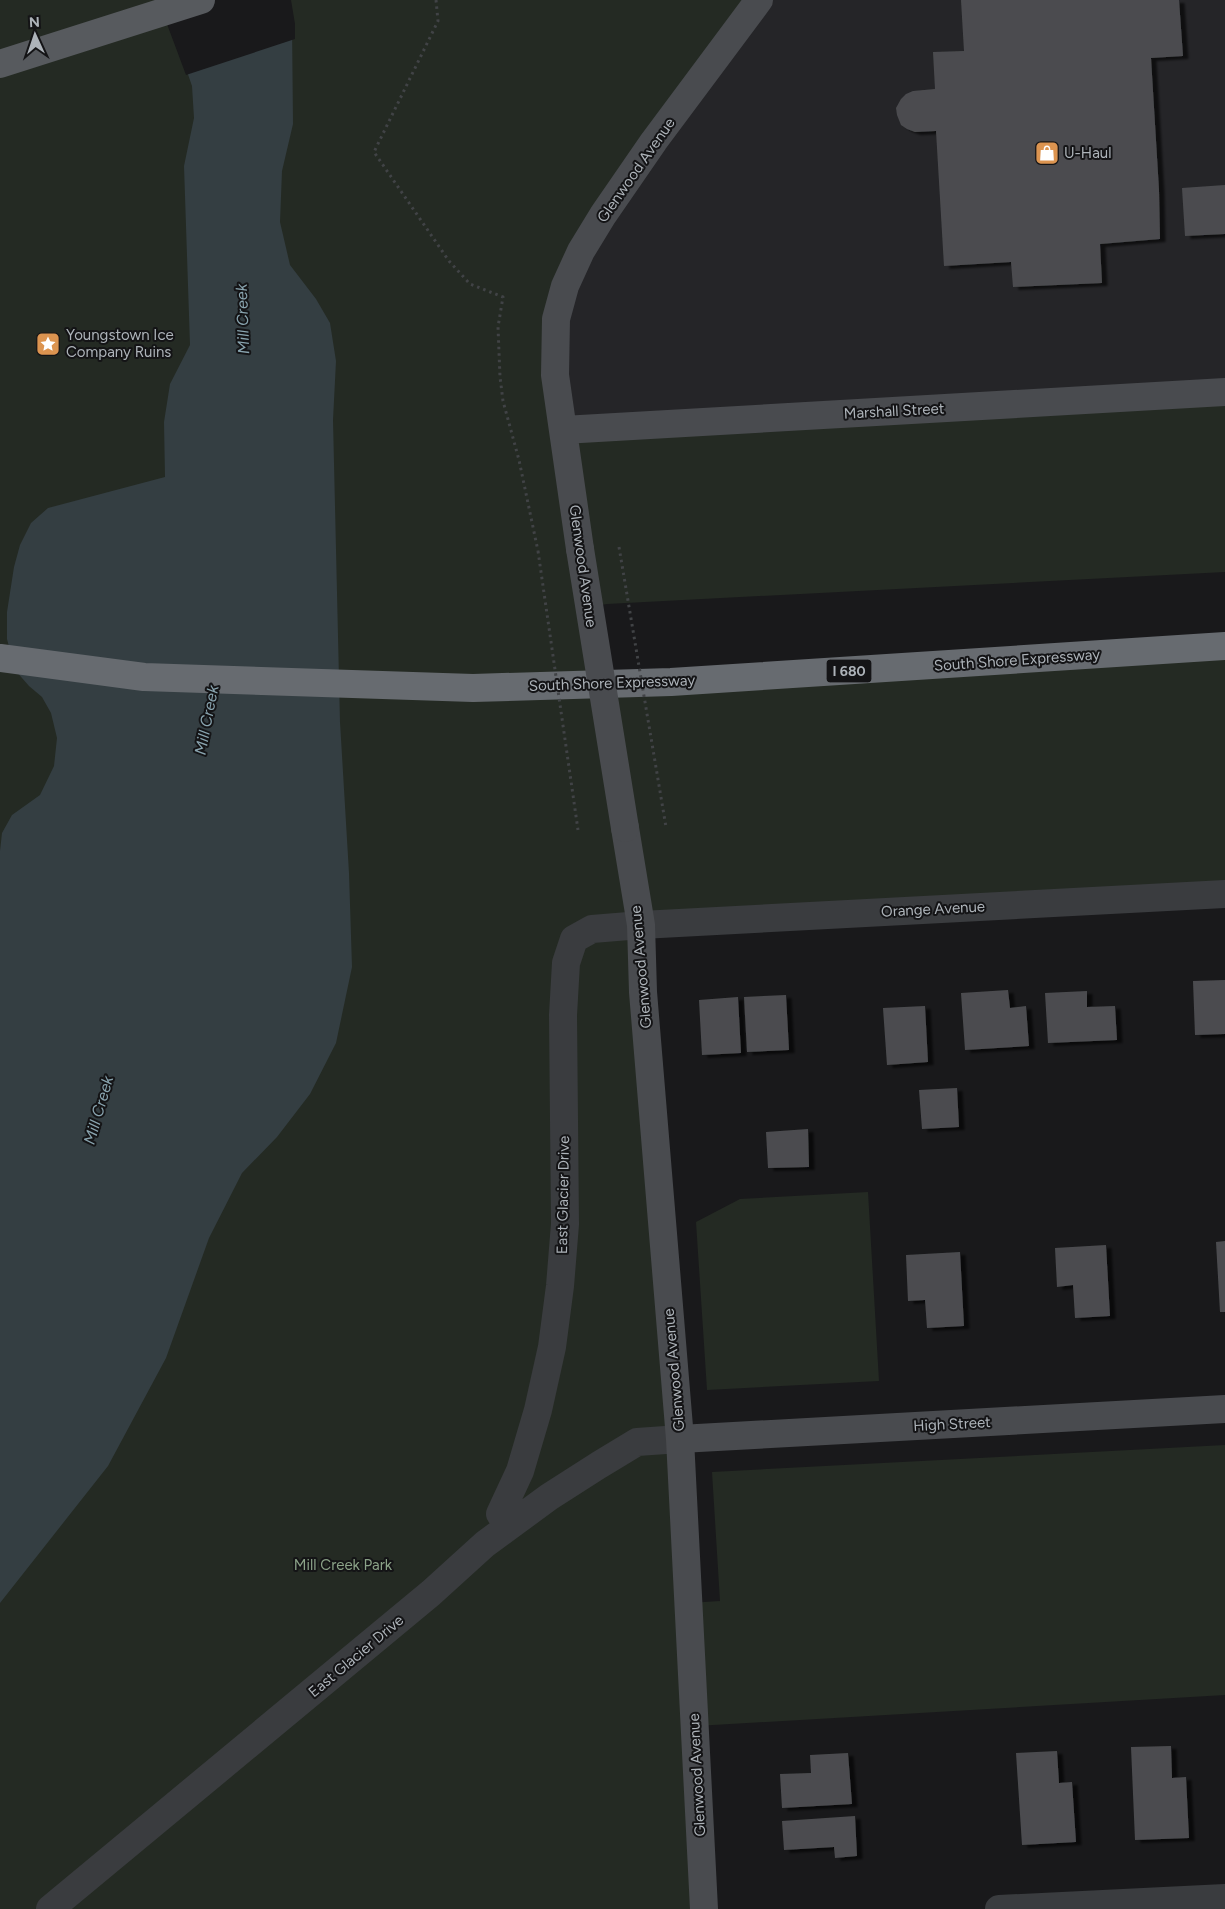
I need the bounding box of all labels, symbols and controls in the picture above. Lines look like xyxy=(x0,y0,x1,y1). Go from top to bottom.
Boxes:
north arrow xyxy=(10,10,60,60)
text: N xyxy=(28,14,40,31)
street label: Glenwood Avenue xyxy=(593,114,679,226)
shop icon: U-Haul xyxy=(1034,140,1060,166)
place label: U-Haul xyxy=(1064,144,1111,162)
water label: Mill Creek xyxy=(232,282,253,355)
place label: Youngstown Ice Company Ruins xyxy=(66,326,174,361)
place icon: Youngstown Ice Company Ruins xyxy=(35,331,61,357)
street label: Marshall Street xyxy=(843,399,945,423)
street label: Glenwood Avenue xyxy=(566,504,600,628)
street label: South Shore Expressway xyxy=(933,645,1101,675)
road number: I 680 xyxy=(826,659,872,682)
street label: South Shore Expressway xyxy=(529,671,696,695)
water label: Mill Creek xyxy=(190,682,223,757)
street label: Orange Avenue xyxy=(881,897,985,921)
street label: Glenwood Avenue xyxy=(627,905,655,1029)
water label: Mill Creek xyxy=(80,1072,118,1147)
street label: East Glacier Drive xyxy=(553,1136,573,1254)
street label: Glenwood Avenue xyxy=(660,1308,688,1432)
street label: High Street xyxy=(913,1413,992,1435)
park label: Mill Creek Park xyxy=(294,1556,393,1574)
street label: East Glacier Drive xyxy=(305,1611,407,1701)
street label: Glenwood Avenue xyxy=(685,1713,709,1837)

